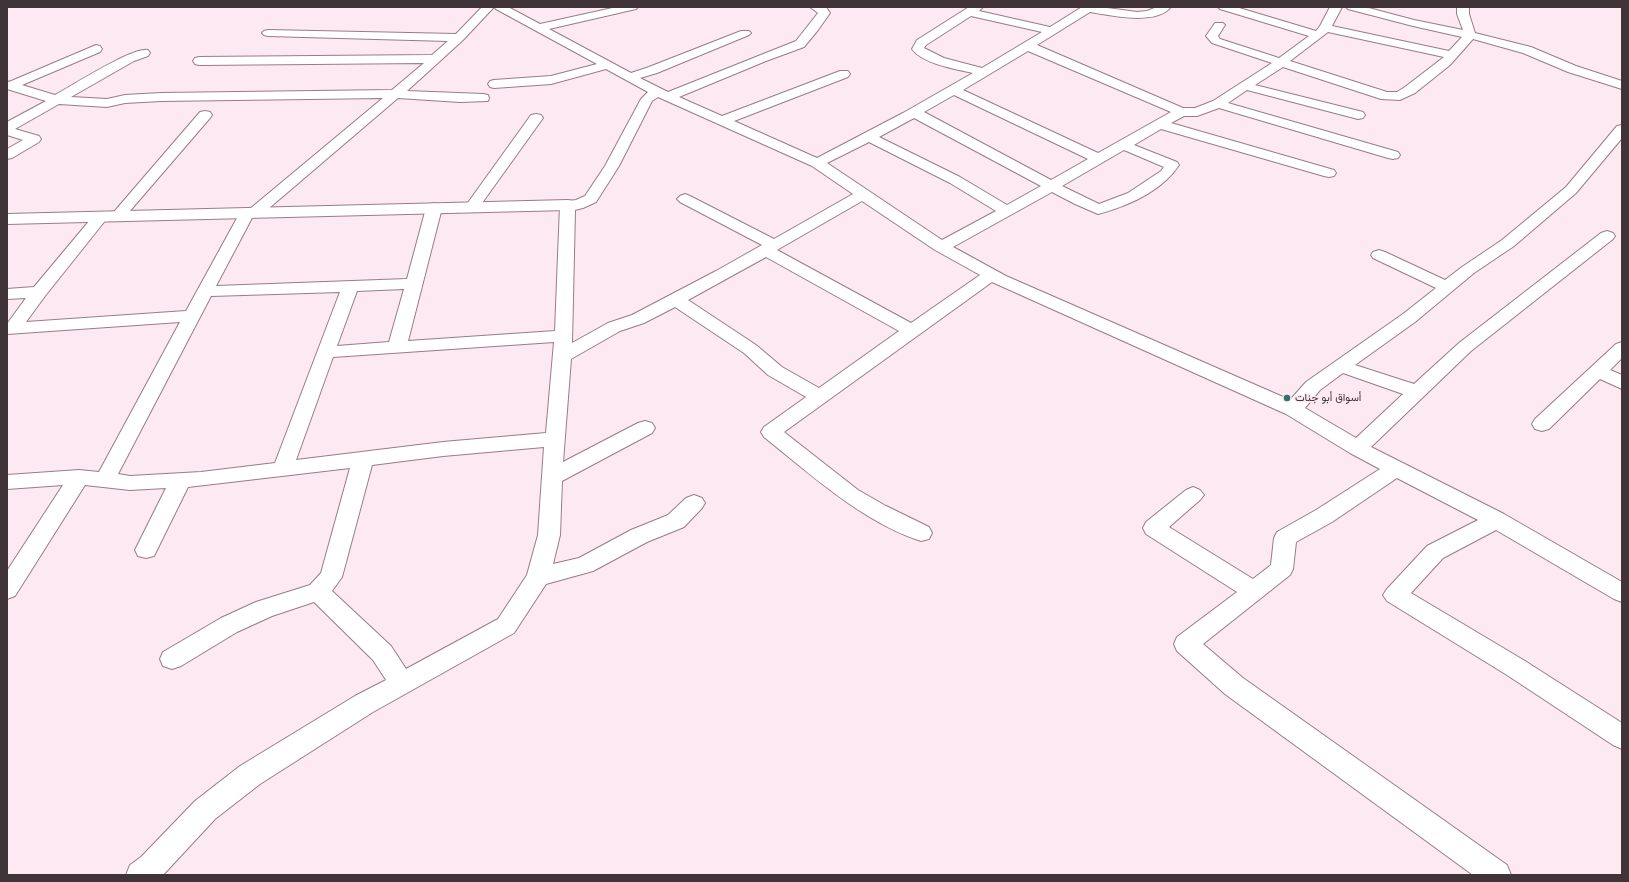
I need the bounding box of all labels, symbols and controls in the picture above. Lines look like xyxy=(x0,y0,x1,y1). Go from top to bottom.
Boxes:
place label: أسواق أبو جنات xyxy=(1295,391,1361,405)
marker: أسواق أبو جنات xyxy=(1282,393,1292,403)

